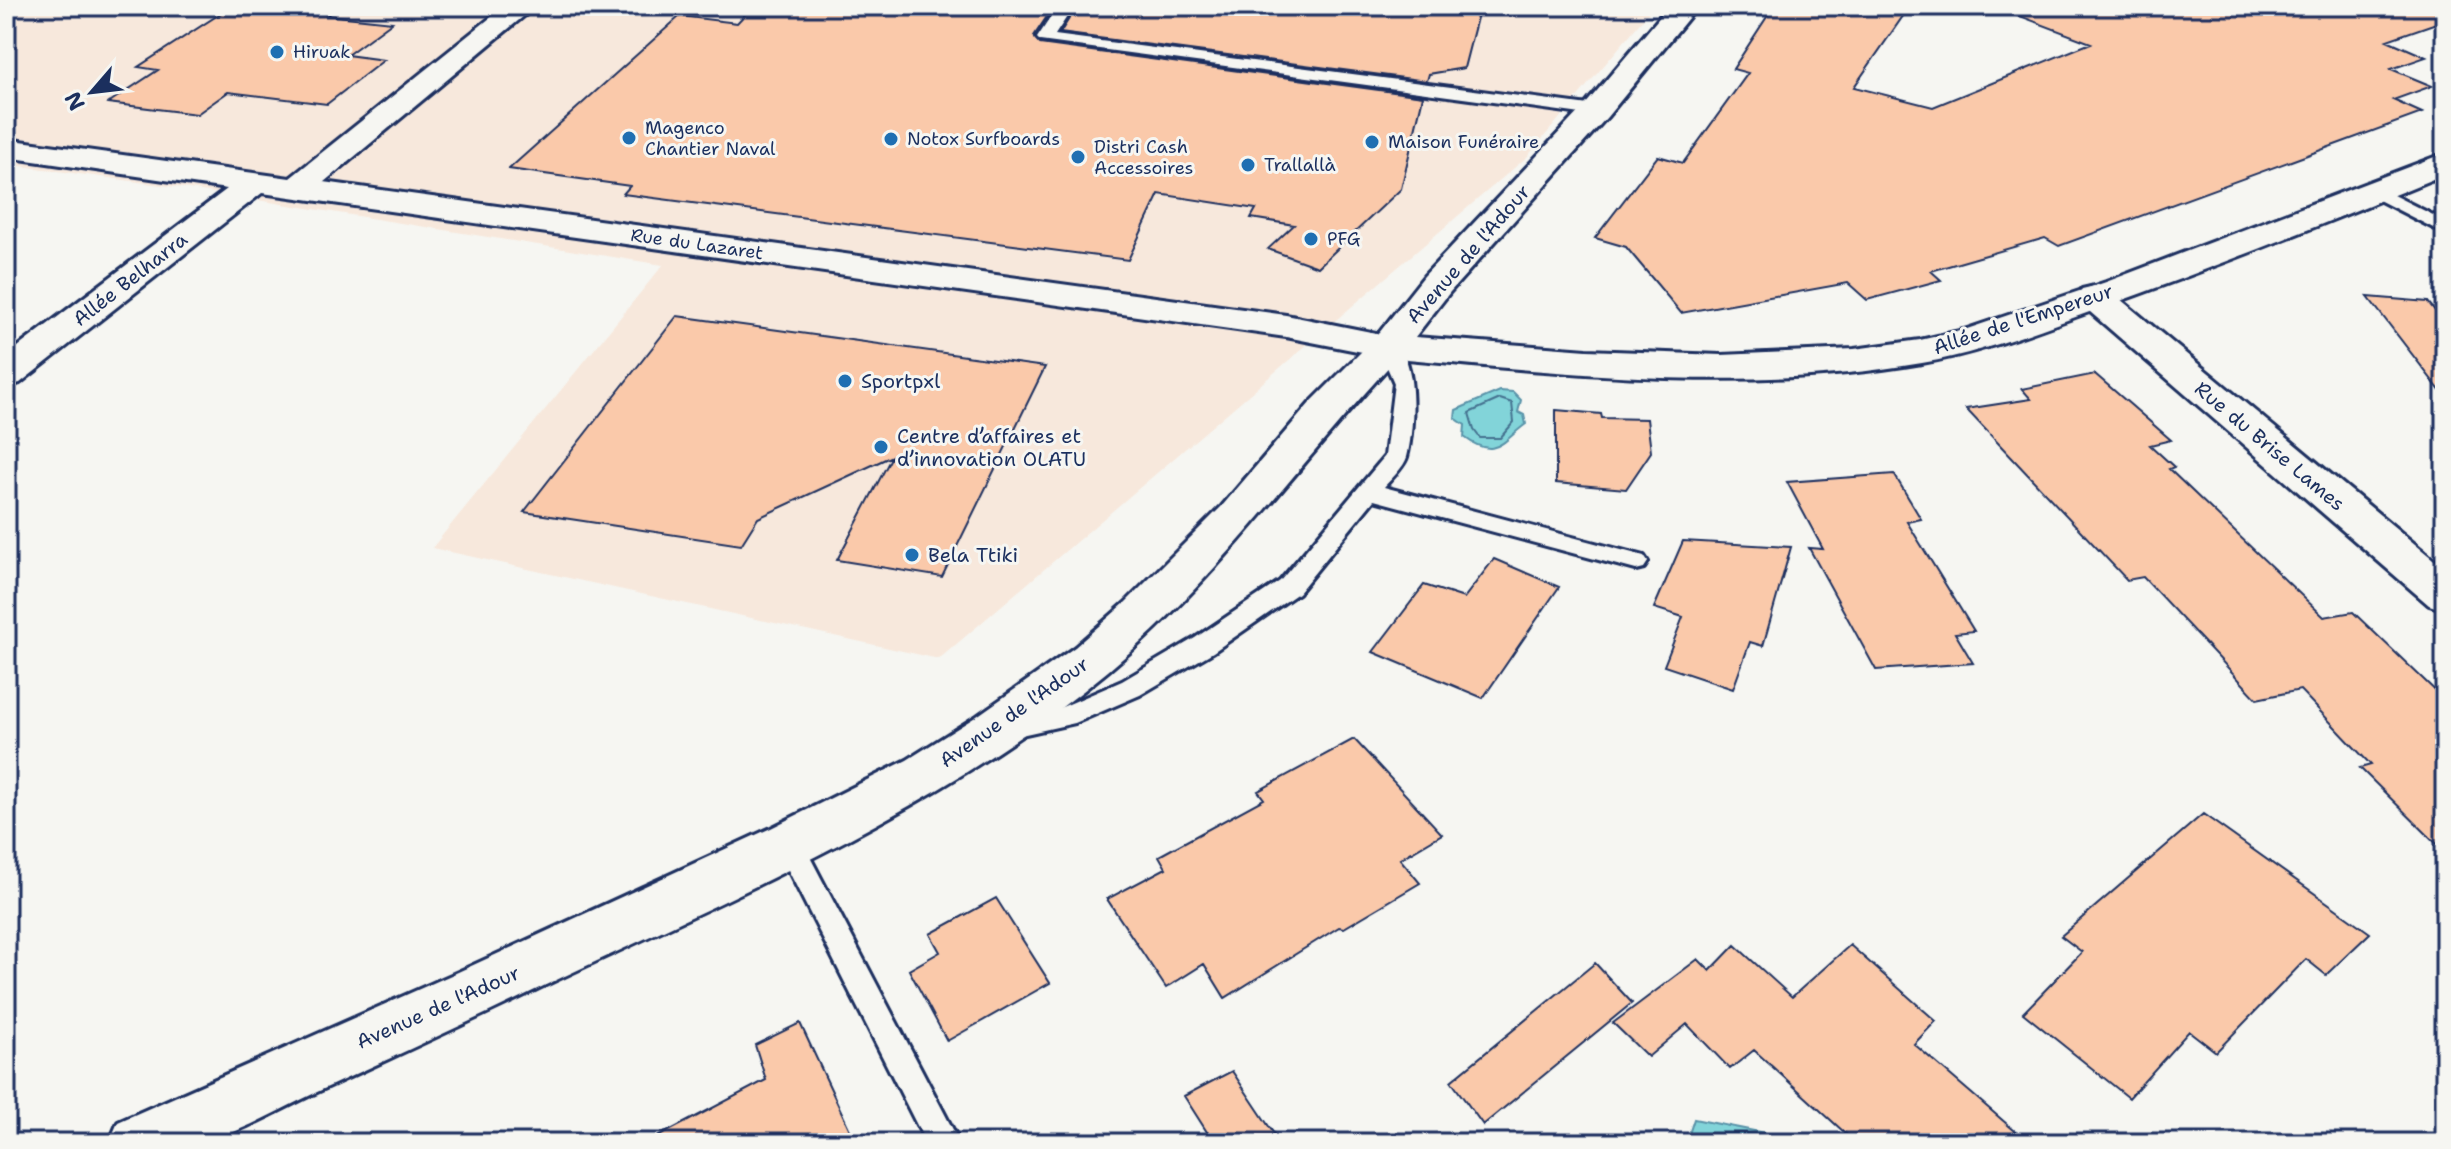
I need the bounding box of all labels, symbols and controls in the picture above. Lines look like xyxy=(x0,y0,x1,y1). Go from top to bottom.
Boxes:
place label: Hiruak xyxy=(293,40,350,64)
marker: Hiruak xyxy=(268,43,286,61)
north arrow xyxy=(52,52,132,132)
text: N xyxy=(58,87,92,116)
place label: Magenco Chantier Naval xyxy=(645,116,776,161)
place label: Notox Surfboards xyxy=(907,127,1060,151)
marker: Magenco Chantier Naval xyxy=(620,129,638,147)
marker: Notox Surfboards xyxy=(882,130,900,148)
place label: Maison Funéraire xyxy=(1388,130,1539,154)
marker: Maison Funéraire xyxy=(1363,133,1381,151)
place label: Distri Cash Accessoires xyxy=(1094,135,1193,180)
marker: Distri Cash Accessoires xyxy=(1069,148,1087,166)
place label: Trallallà xyxy=(1264,153,1336,177)
marker: Trallallà xyxy=(1239,156,1257,174)
street label: Avenue de l'Adour xyxy=(1400,179,1536,329)
street label: Rue du Lazaret xyxy=(629,223,765,265)
street label: Allée Belharra xyxy=(68,226,193,332)
place label: PFG xyxy=(1327,227,1361,251)
marker: PFG xyxy=(1302,230,1320,248)
street label: Allée de l'Empereur xyxy=(1930,278,2116,360)
place label: Sportpxl xyxy=(861,368,940,394)
marker: Sportpxl xyxy=(836,372,854,390)
street label: Rue du Brise Lames xyxy=(2190,376,2350,516)
place label: Centre d’affaires et d’innovation OLATU xyxy=(897,423,1086,472)
marker: Centre d’affaires et d’innovation OLATU xyxy=(872,438,890,456)
place label: Bela Ttiki xyxy=(928,542,1018,568)
marker: Bela Ttiki xyxy=(903,546,921,564)
street label: Avenue de l'Adour xyxy=(934,651,1094,773)
street label: Avenue de l'Adour xyxy=(352,959,524,1055)

